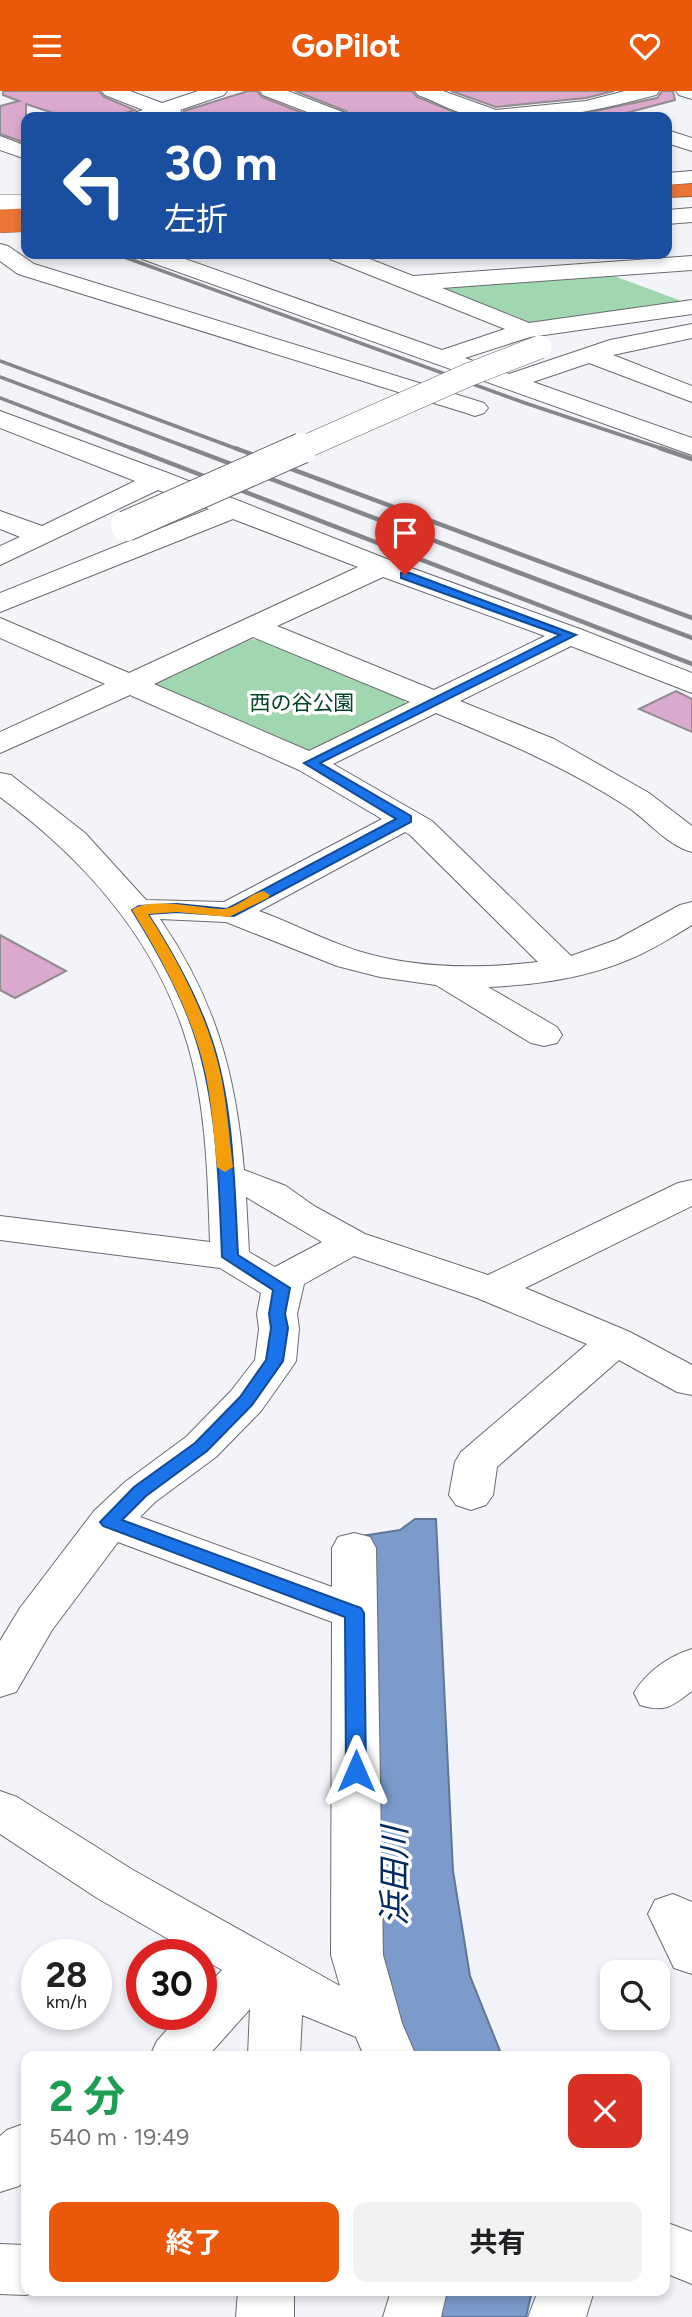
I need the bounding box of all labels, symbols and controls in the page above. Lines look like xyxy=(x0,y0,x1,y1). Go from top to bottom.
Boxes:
icon: menu xyxy=(28,27,66,65)
text: GoPilot xyxy=(291,27,401,65)
icon: heart xyxy=(626,27,664,65)
text: 30 m xyxy=(164,133,277,192)
icon: left xyxy=(49,140,140,231)
text: 左折 xyxy=(164,200,228,238)
pin xyxy=(375,503,435,575)
icon: arrive xyxy=(386,514,424,552)
park label: 西の谷公園 xyxy=(250,690,355,715)
position arrow xyxy=(319,1734,393,1808)
water label: 浜田川 xyxy=(375,1824,414,1926)
speed limit sign: 30 xyxy=(126,1939,217,2030)
text: 28 xyxy=(46,1954,87,1996)
map controls xyxy=(600,1960,670,2030)
button: search xyxy=(600,1960,670,2030)
text: km/h xyxy=(46,1991,87,2013)
text: 2 分 xyxy=(49,2071,125,2122)
button: close xyxy=(568,2074,642,2148)
text: 540 m · 19:49 xyxy=(49,2123,189,2151)
button: 終了 xyxy=(49,2202,339,2282)
button: 共有 xyxy=(353,2202,642,2282)

